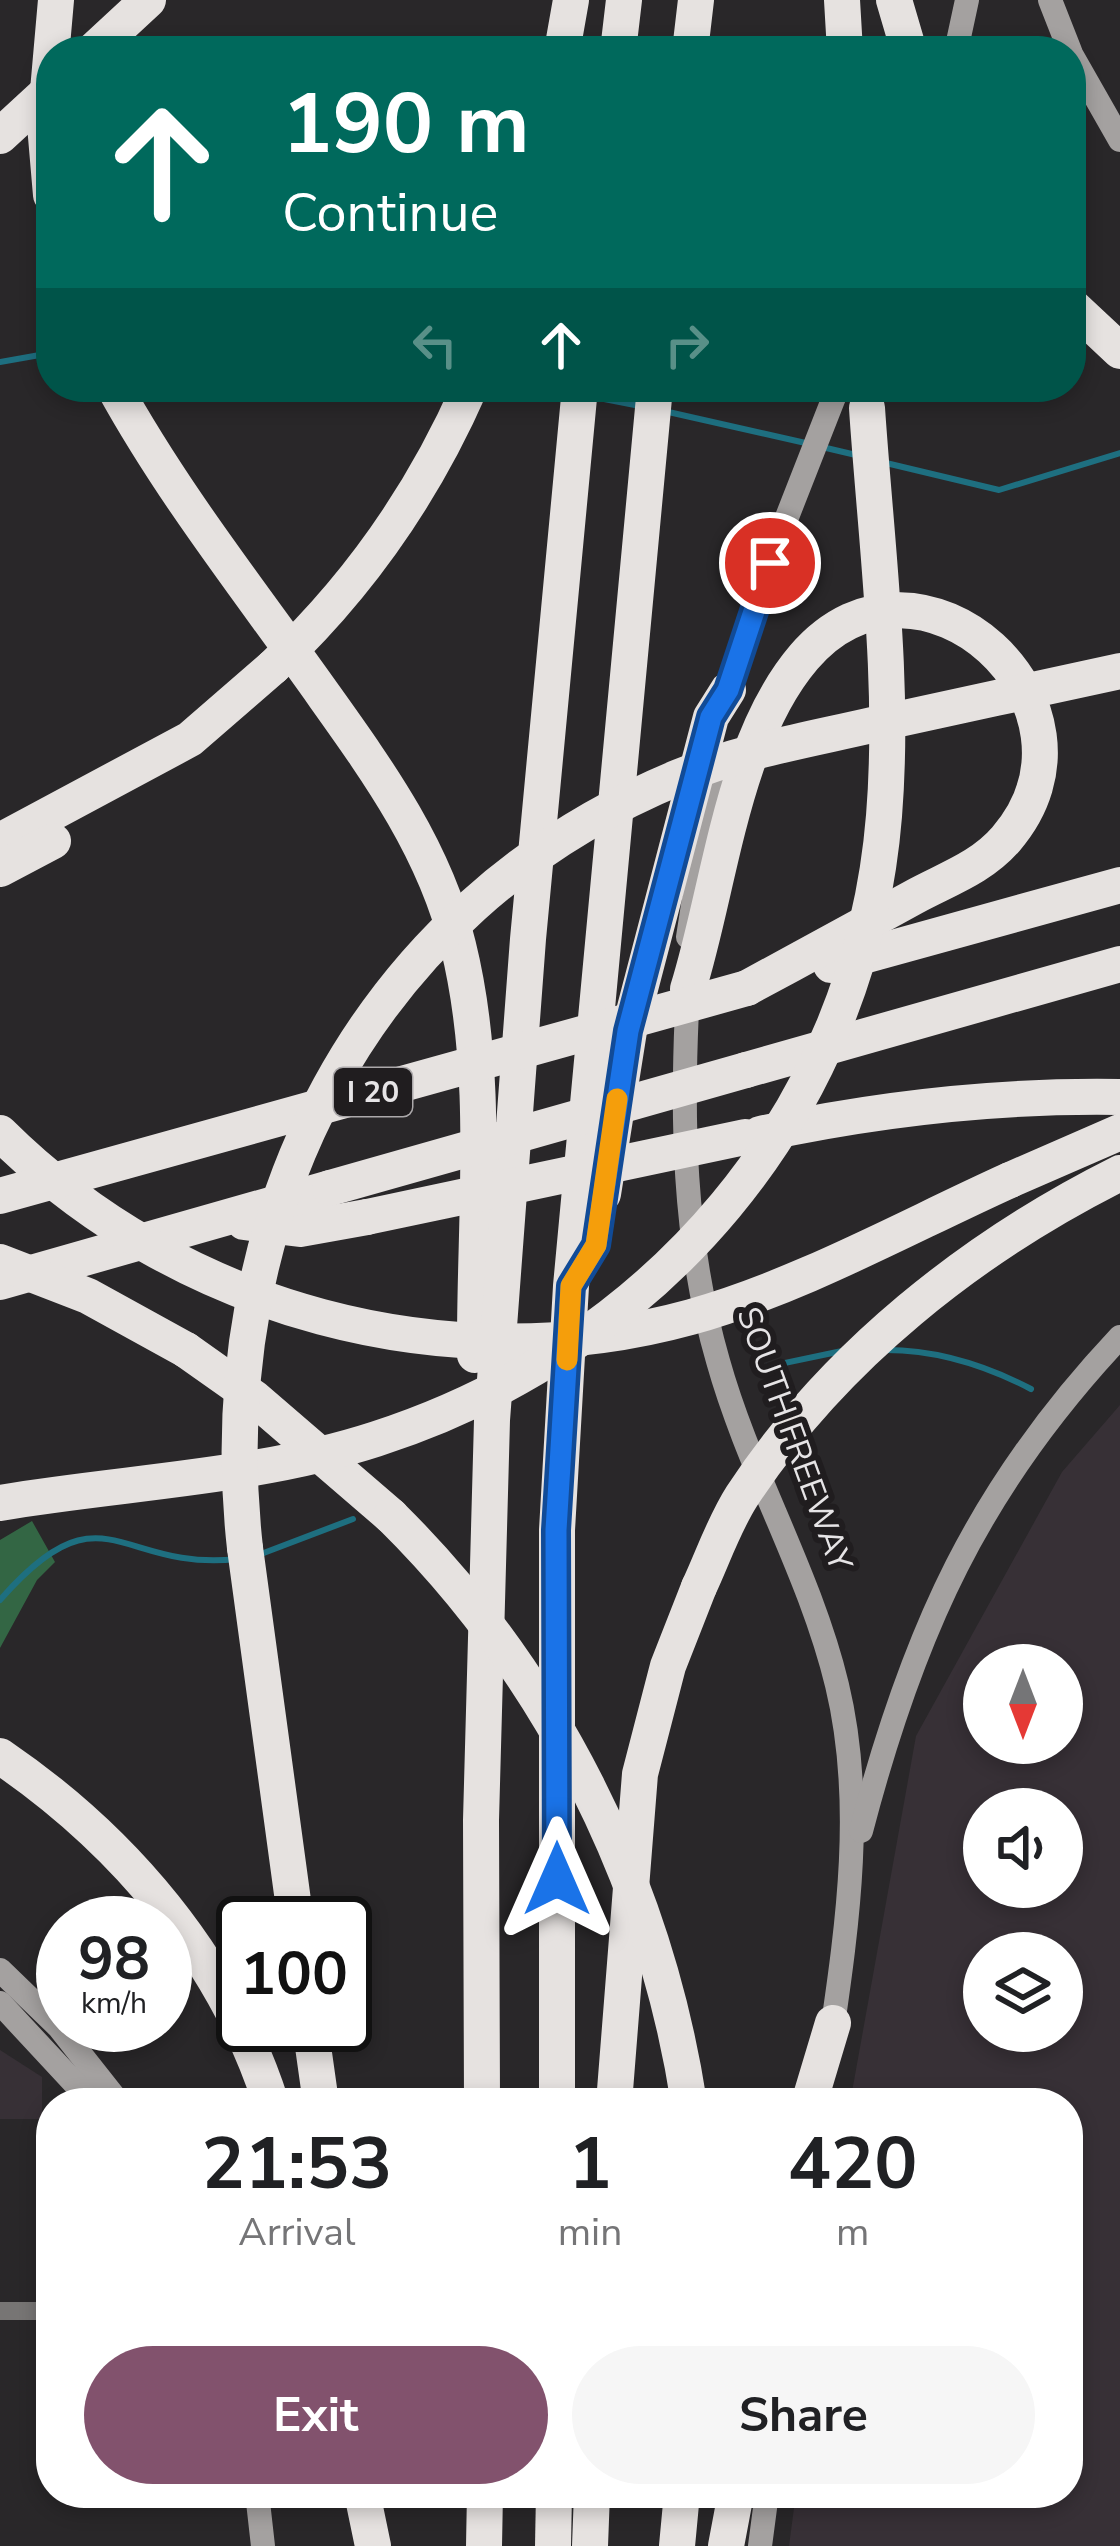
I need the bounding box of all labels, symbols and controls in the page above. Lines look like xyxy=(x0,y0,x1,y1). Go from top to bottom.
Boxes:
text: 190 m xyxy=(282,67,530,182)
icon: ahead xyxy=(84,84,240,240)
text: Continue xyxy=(282,176,498,250)
icon: left xyxy=(402,312,468,378)
icon: ahead xyxy=(528,312,594,378)
icon: right xyxy=(654,312,720,378)
pin xyxy=(719,512,821,614)
icon: arrive xyxy=(737,530,803,596)
road number: I 20 xyxy=(334,1068,412,1116)
street label: SOUTH FREEWAY xyxy=(725,1301,863,1578)
north arrow xyxy=(963,1644,1083,1764)
map controls xyxy=(963,1644,1083,2052)
button: sound xyxy=(963,1788,1083,1908)
position arrow xyxy=(494,1816,620,1942)
speed limit sign: 100 xyxy=(216,1896,372,2052)
text: 98 xyxy=(78,1918,150,2000)
button: layers xyxy=(963,1932,1083,2052)
text: km/h xyxy=(81,1983,147,2024)
text: 21:53 xyxy=(202,2115,392,2213)
text: 1 xyxy=(568,2115,612,2213)
text: 420 xyxy=(788,2115,917,2213)
text: Arrival xyxy=(238,2206,356,2259)
text: min xyxy=(558,2206,622,2259)
text: m xyxy=(836,2206,869,2259)
button: Exit xyxy=(84,2346,548,2484)
button: Share xyxy=(572,2346,1035,2484)

